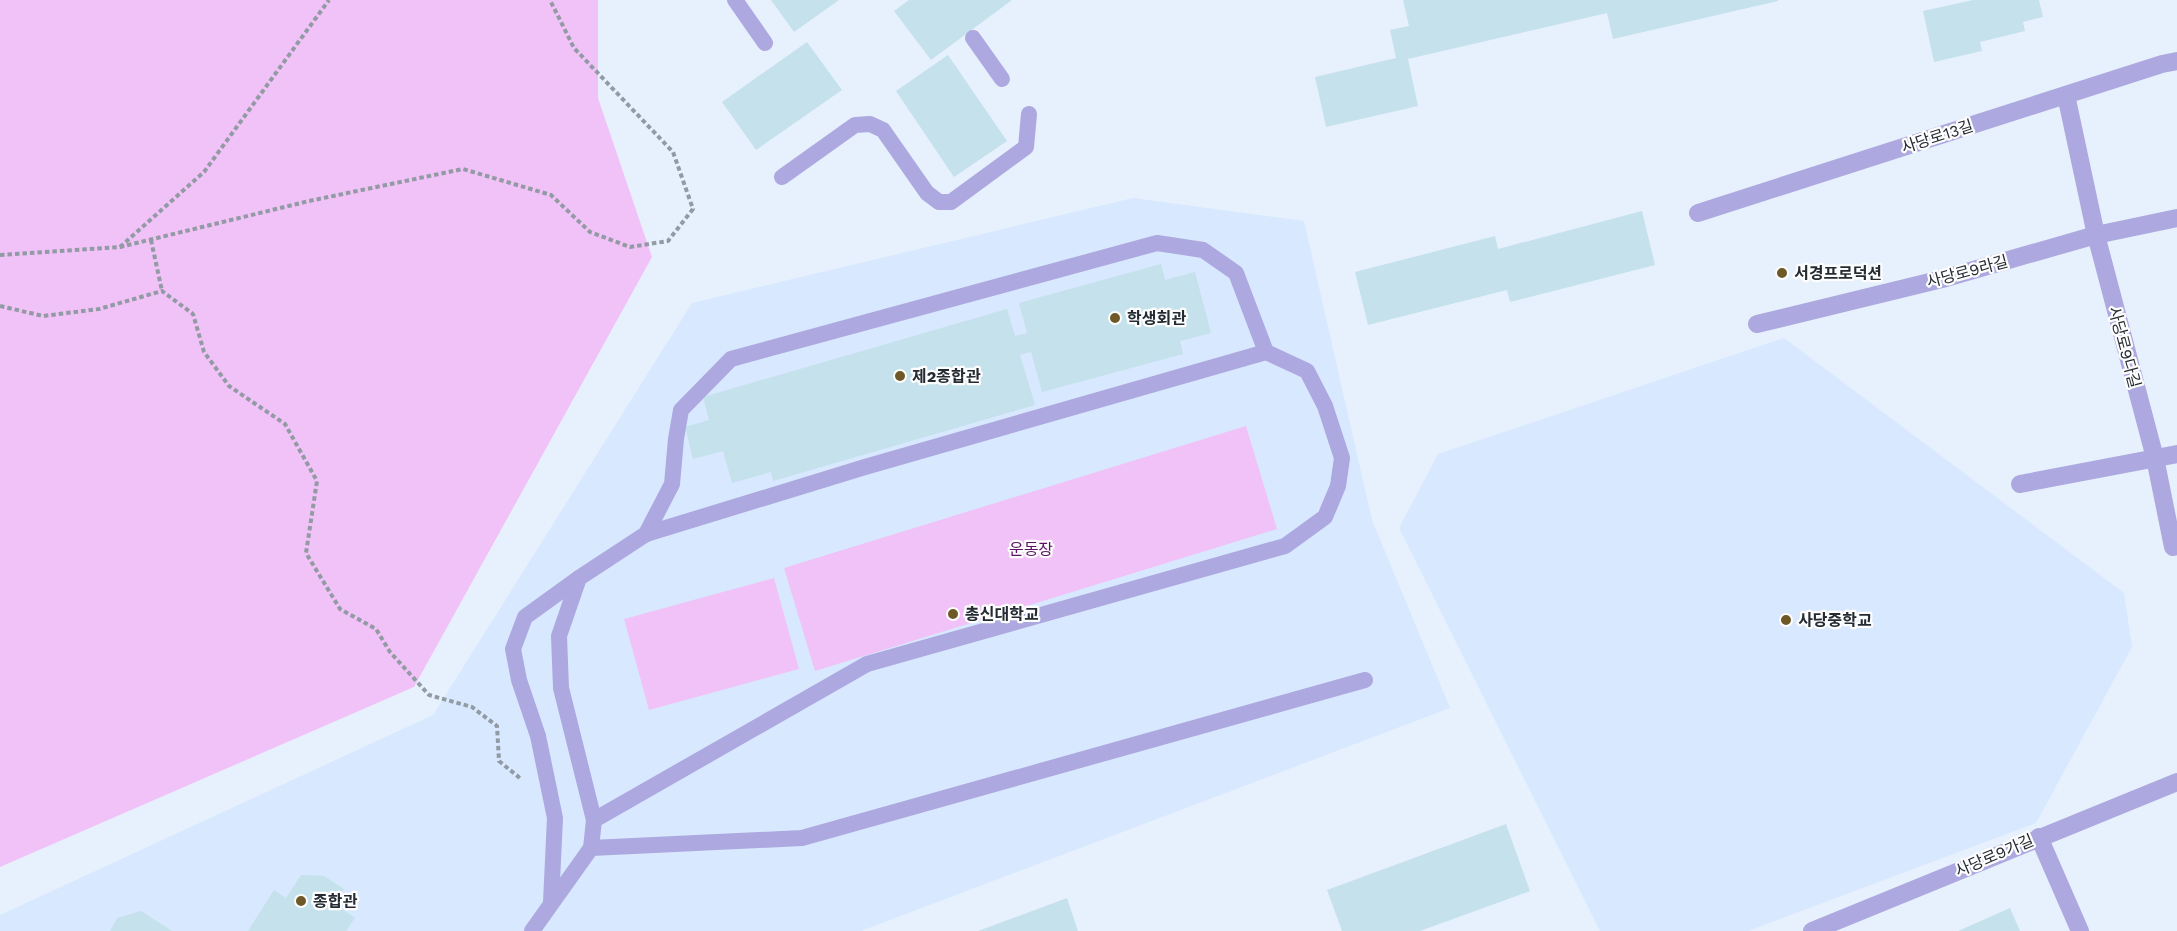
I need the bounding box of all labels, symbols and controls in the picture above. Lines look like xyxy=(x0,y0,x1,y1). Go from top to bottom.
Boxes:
street label: 사당로13길 xyxy=(1899,116,1975,157)
street label: 사당로9라길 xyxy=(1924,252,2010,291)
place label: 서경프로덕션 xyxy=(1794,264,1882,283)
marker: 서경프로덕션 xyxy=(1775,266,1789,280)
street label: 사당로9다길 xyxy=(2105,304,2144,390)
place label: 학생회관 xyxy=(1127,309,1186,328)
marker: 학생회관 xyxy=(1108,311,1122,325)
place label: 제2종합관 xyxy=(912,367,981,386)
marker: 제2종합관 xyxy=(893,369,907,383)
park label: 운동장 xyxy=(1009,540,1053,559)
place label: 총신대학교 xyxy=(965,605,1039,624)
marker: 총신대학교 xyxy=(946,607,960,621)
place label: 사당중학교 xyxy=(1798,611,1872,630)
marker: 사당중학교 xyxy=(1779,613,1793,627)
street label: 사당로9가길 xyxy=(1952,830,2036,881)
place label: 종합관 xyxy=(313,892,357,911)
marker: 종합관 xyxy=(294,894,308,908)

